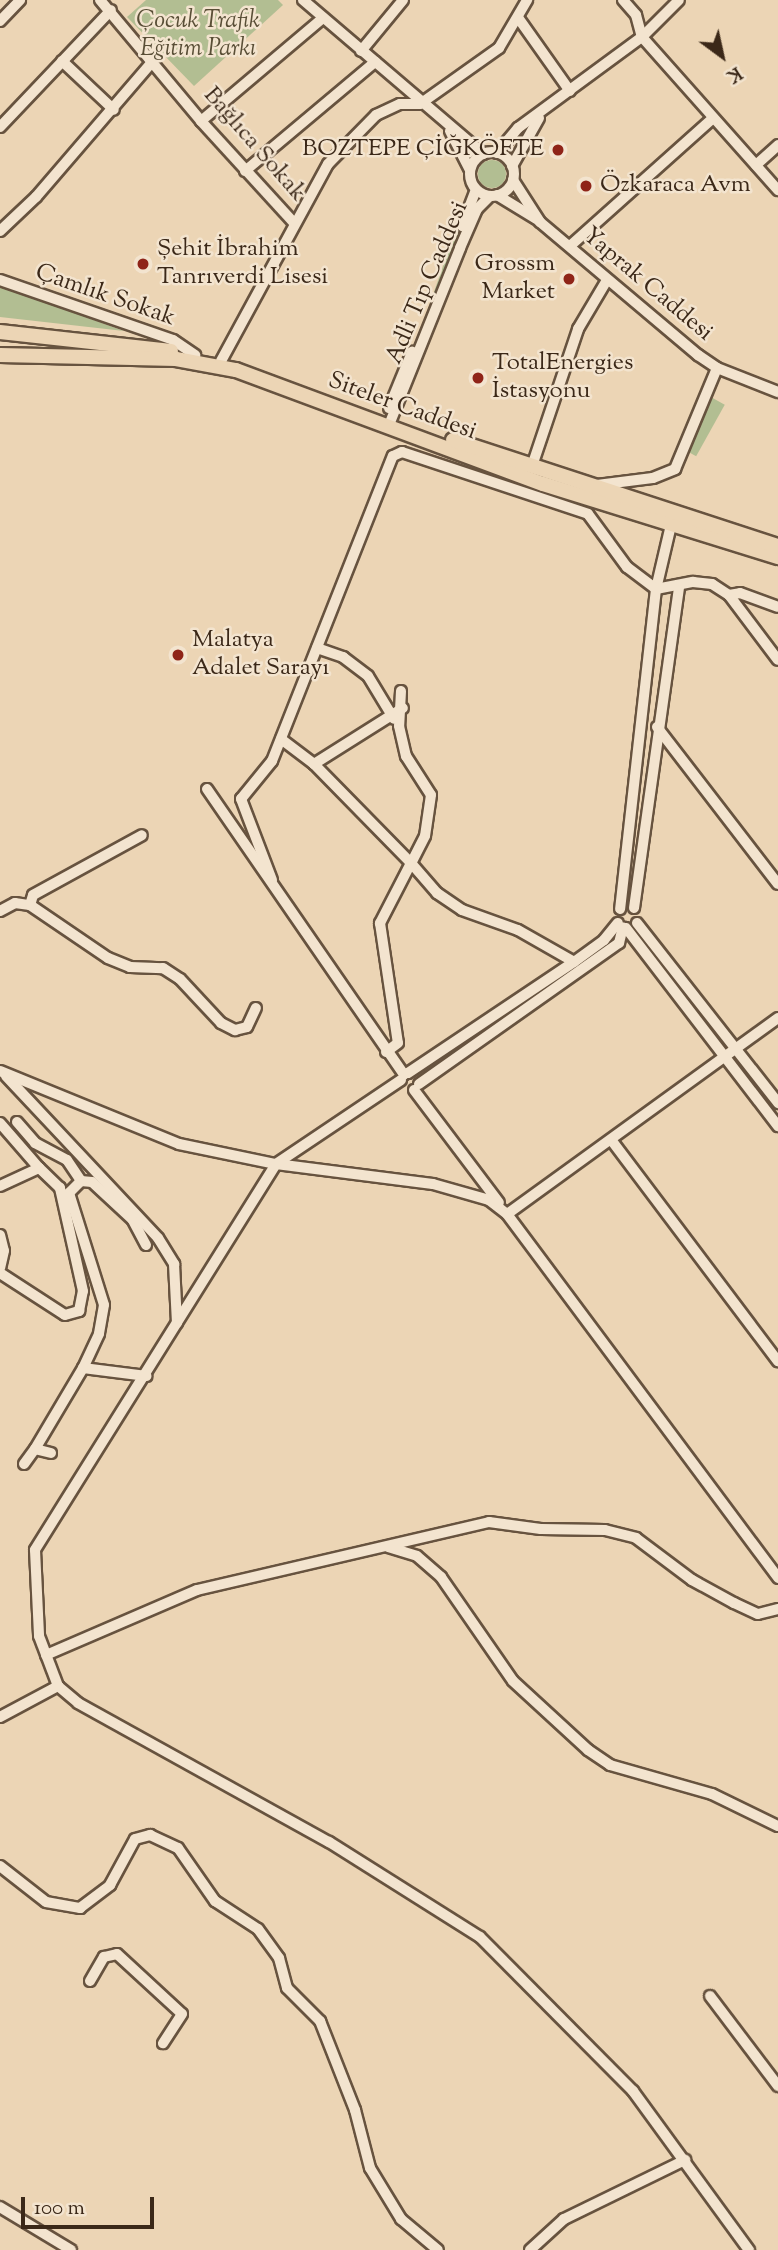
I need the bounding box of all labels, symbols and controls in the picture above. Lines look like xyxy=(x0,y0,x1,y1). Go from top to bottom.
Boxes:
park label: Çocuk Trafik Eğitim Parkı xyxy=(136,8,260,64)
north arrow xyxy=(687,21,757,91)
text: K xyxy=(721,59,747,89)
street label: Bağlıca Sokak xyxy=(196,82,312,208)
place label: BOZTEPE ÇİĞKÖFTE xyxy=(302,136,544,164)
marker: BOZTEPE ÇİĞKÖFTE xyxy=(550,142,566,158)
place label: Özkaraca Avm xyxy=(600,172,751,200)
marker: Özkaraca Avm xyxy=(578,178,594,194)
street label: Adli Tıp Caddesi xyxy=(381,197,475,369)
street label: Yaprak Caddesi xyxy=(576,222,718,348)
place label: Şehit İbrahim Tanrıverdi Lisesi xyxy=(157,236,328,292)
place label: Grossm Market xyxy=(475,251,555,307)
marker: Şehit İbrahim Tanrıverdi Lisesi xyxy=(135,256,151,272)
street label: Çamlık Sokak xyxy=(31,259,179,333)
marker: Grossm Market xyxy=(561,271,577,287)
place label: TotalEnergies İstasyonu xyxy=(492,350,633,406)
street label: Siteler Caddesi xyxy=(324,367,480,447)
marker: TotalEnergies İstasyonu xyxy=(470,370,486,386)
place label: Malatya Adalet Sarayı xyxy=(192,627,329,683)
marker: Malatya Adalet Sarayı xyxy=(170,647,186,663)
scale bar xyxy=(24,2184,158,2228)
text: 100 m xyxy=(34,2194,85,2224)

